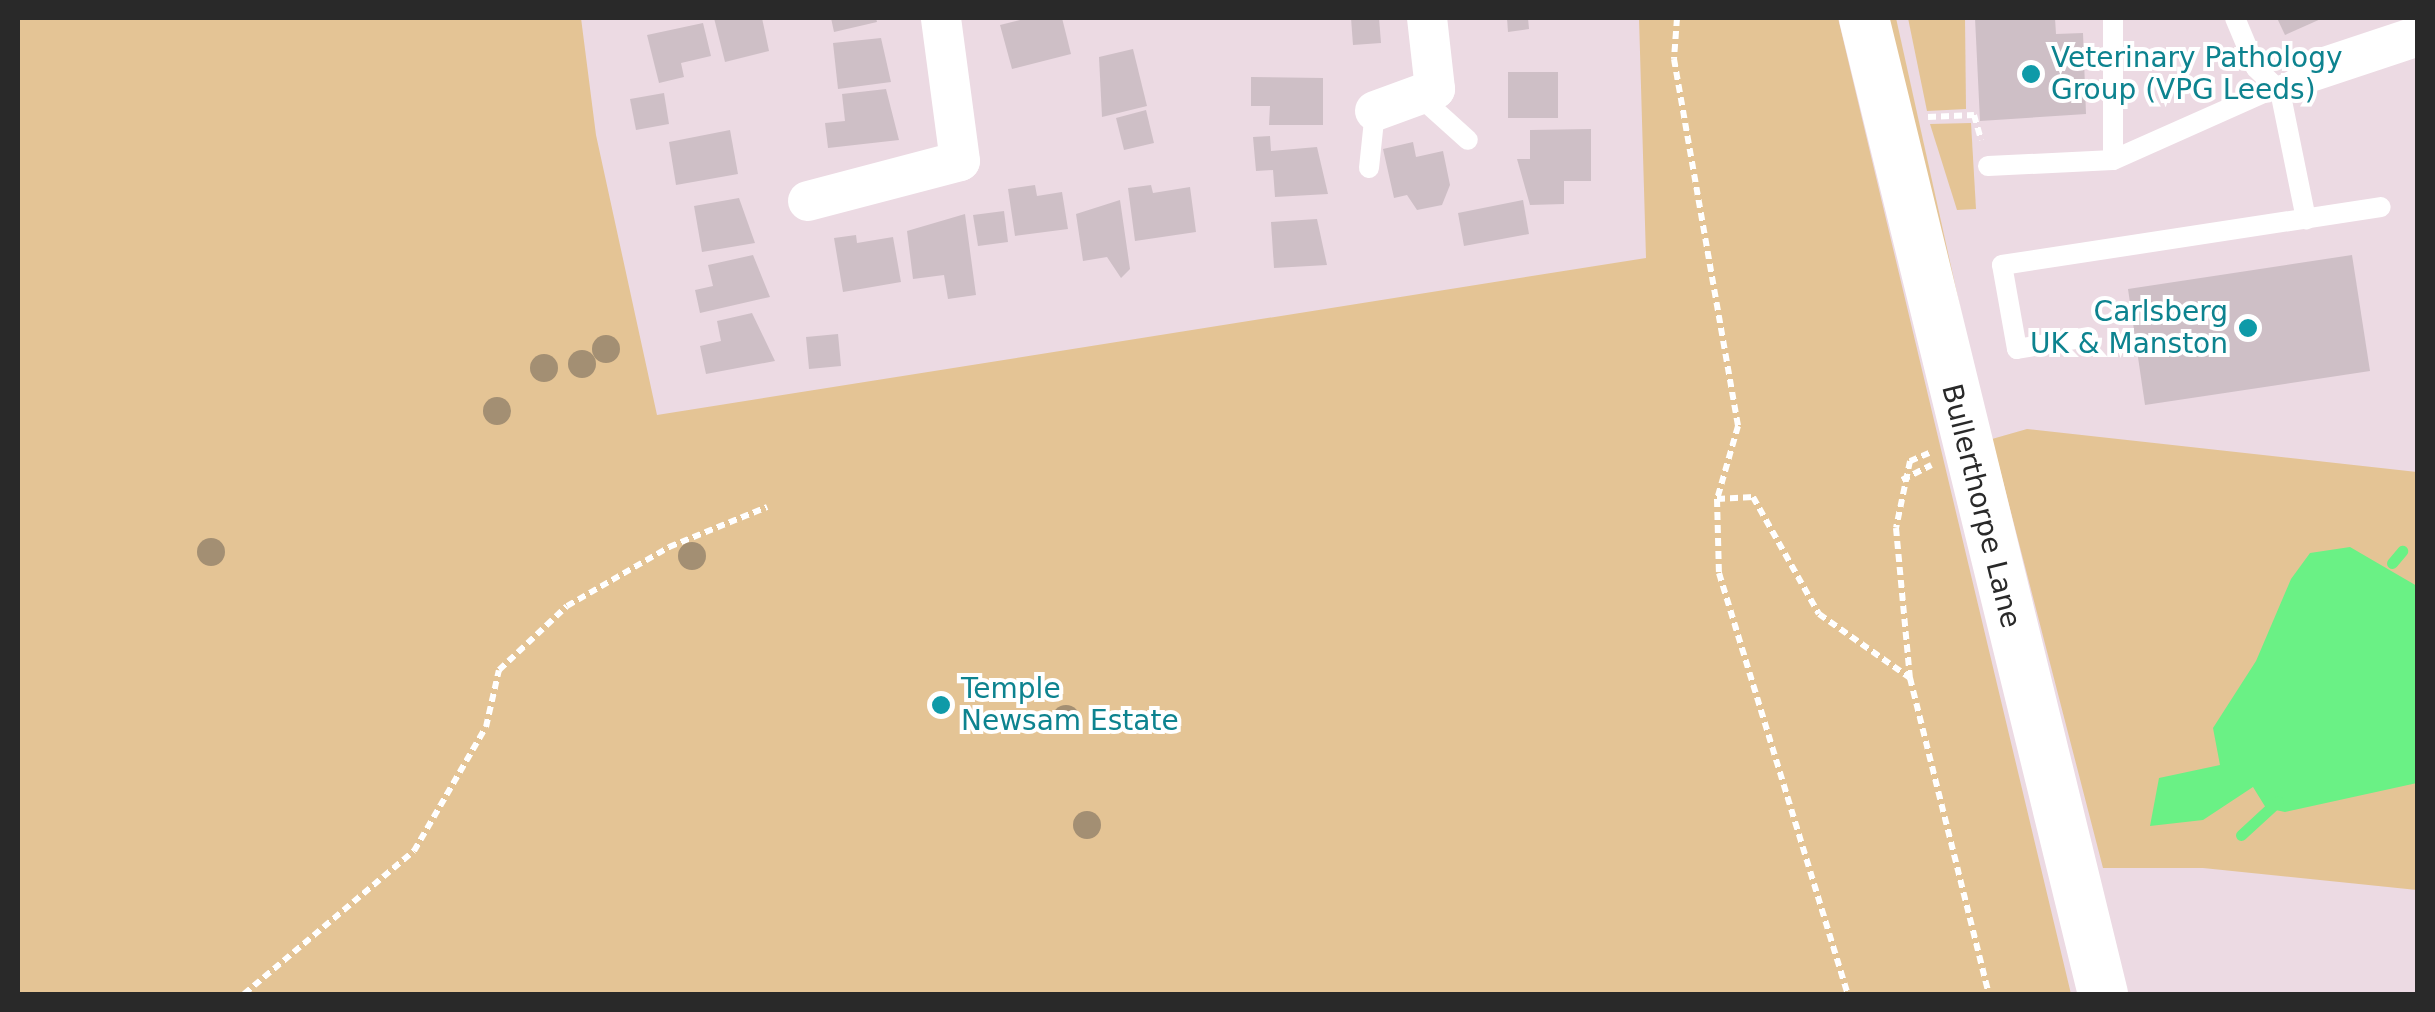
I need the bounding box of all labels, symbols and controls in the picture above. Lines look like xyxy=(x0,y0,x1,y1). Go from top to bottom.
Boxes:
place label: Veterinary Pathology Group (VPG Leeds) xyxy=(2051,41,2342,107)
marker: Veterinary Pathology Group (VPG Leeds) xyxy=(2020,63,2042,85)
place label: Carlsberg UK & Manston xyxy=(2030,295,2228,361)
marker: Carlsberg UK & Manston xyxy=(2237,317,2259,339)
street label: Bullerthorpe Lane xyxy=(1934,381,2028,631)
place label: Temple Newsam Estate xyxy=(961,672,1179,738)
marker: Temple Newsam Estate xyxy=(930,694,952,716)

